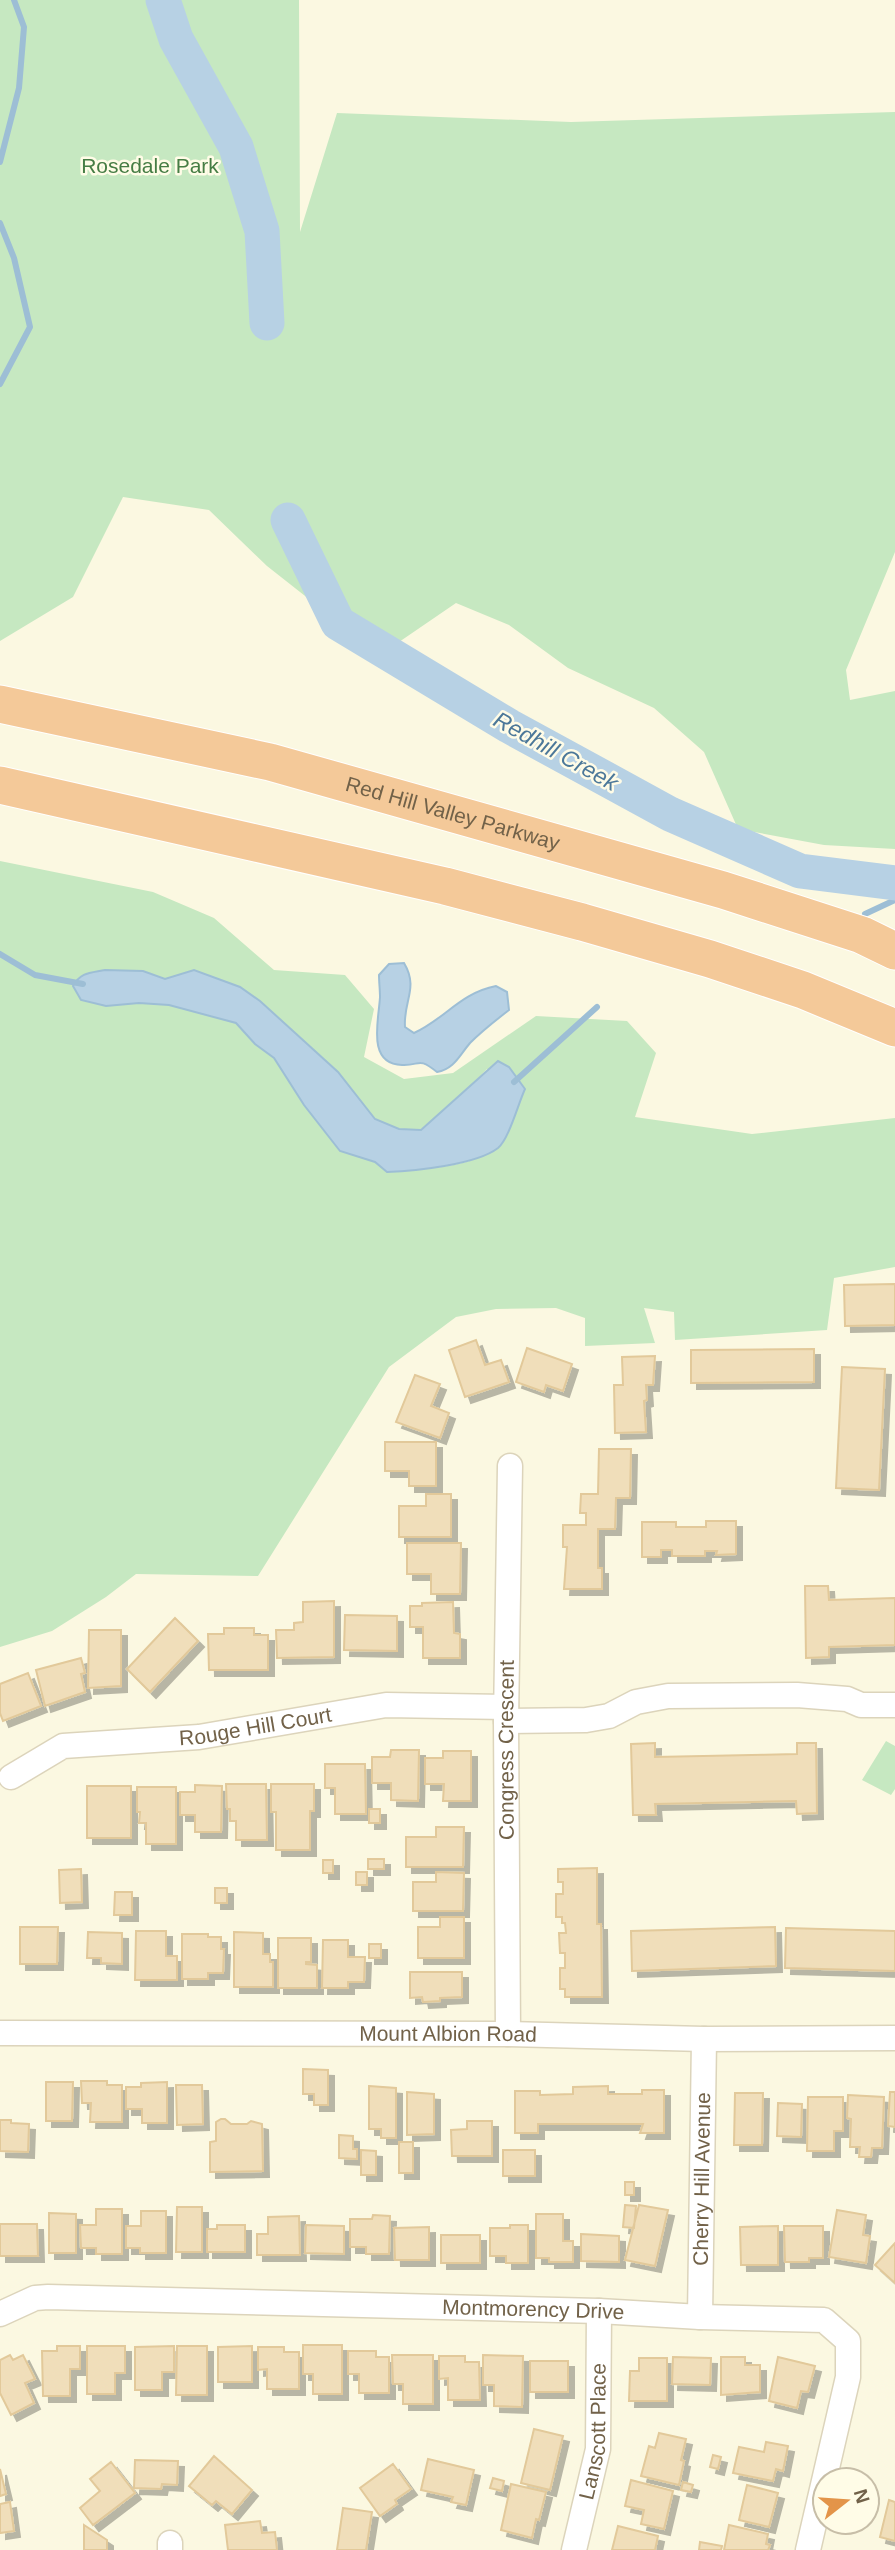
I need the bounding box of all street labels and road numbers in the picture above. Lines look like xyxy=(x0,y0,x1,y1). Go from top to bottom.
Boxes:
street label: Red Hill Valley Parkway xyxy=(343,772,563,854)
street label: Congress Crescent xyxy=(494,1660,518,1840)
street label: Rouge Hill Court xyxy=(178,1703,333,1749)
street label: Mount Albion Road xyxy=(359,2022,537,2046)
street label: Cherry Hill Avenue xyxy=(689,2092,714,2266)
street label: Montmorency Drive xyxy=(442,2295,625,2323)
street label: Lanscott Place xyxy=(574,2363,610,2502)

